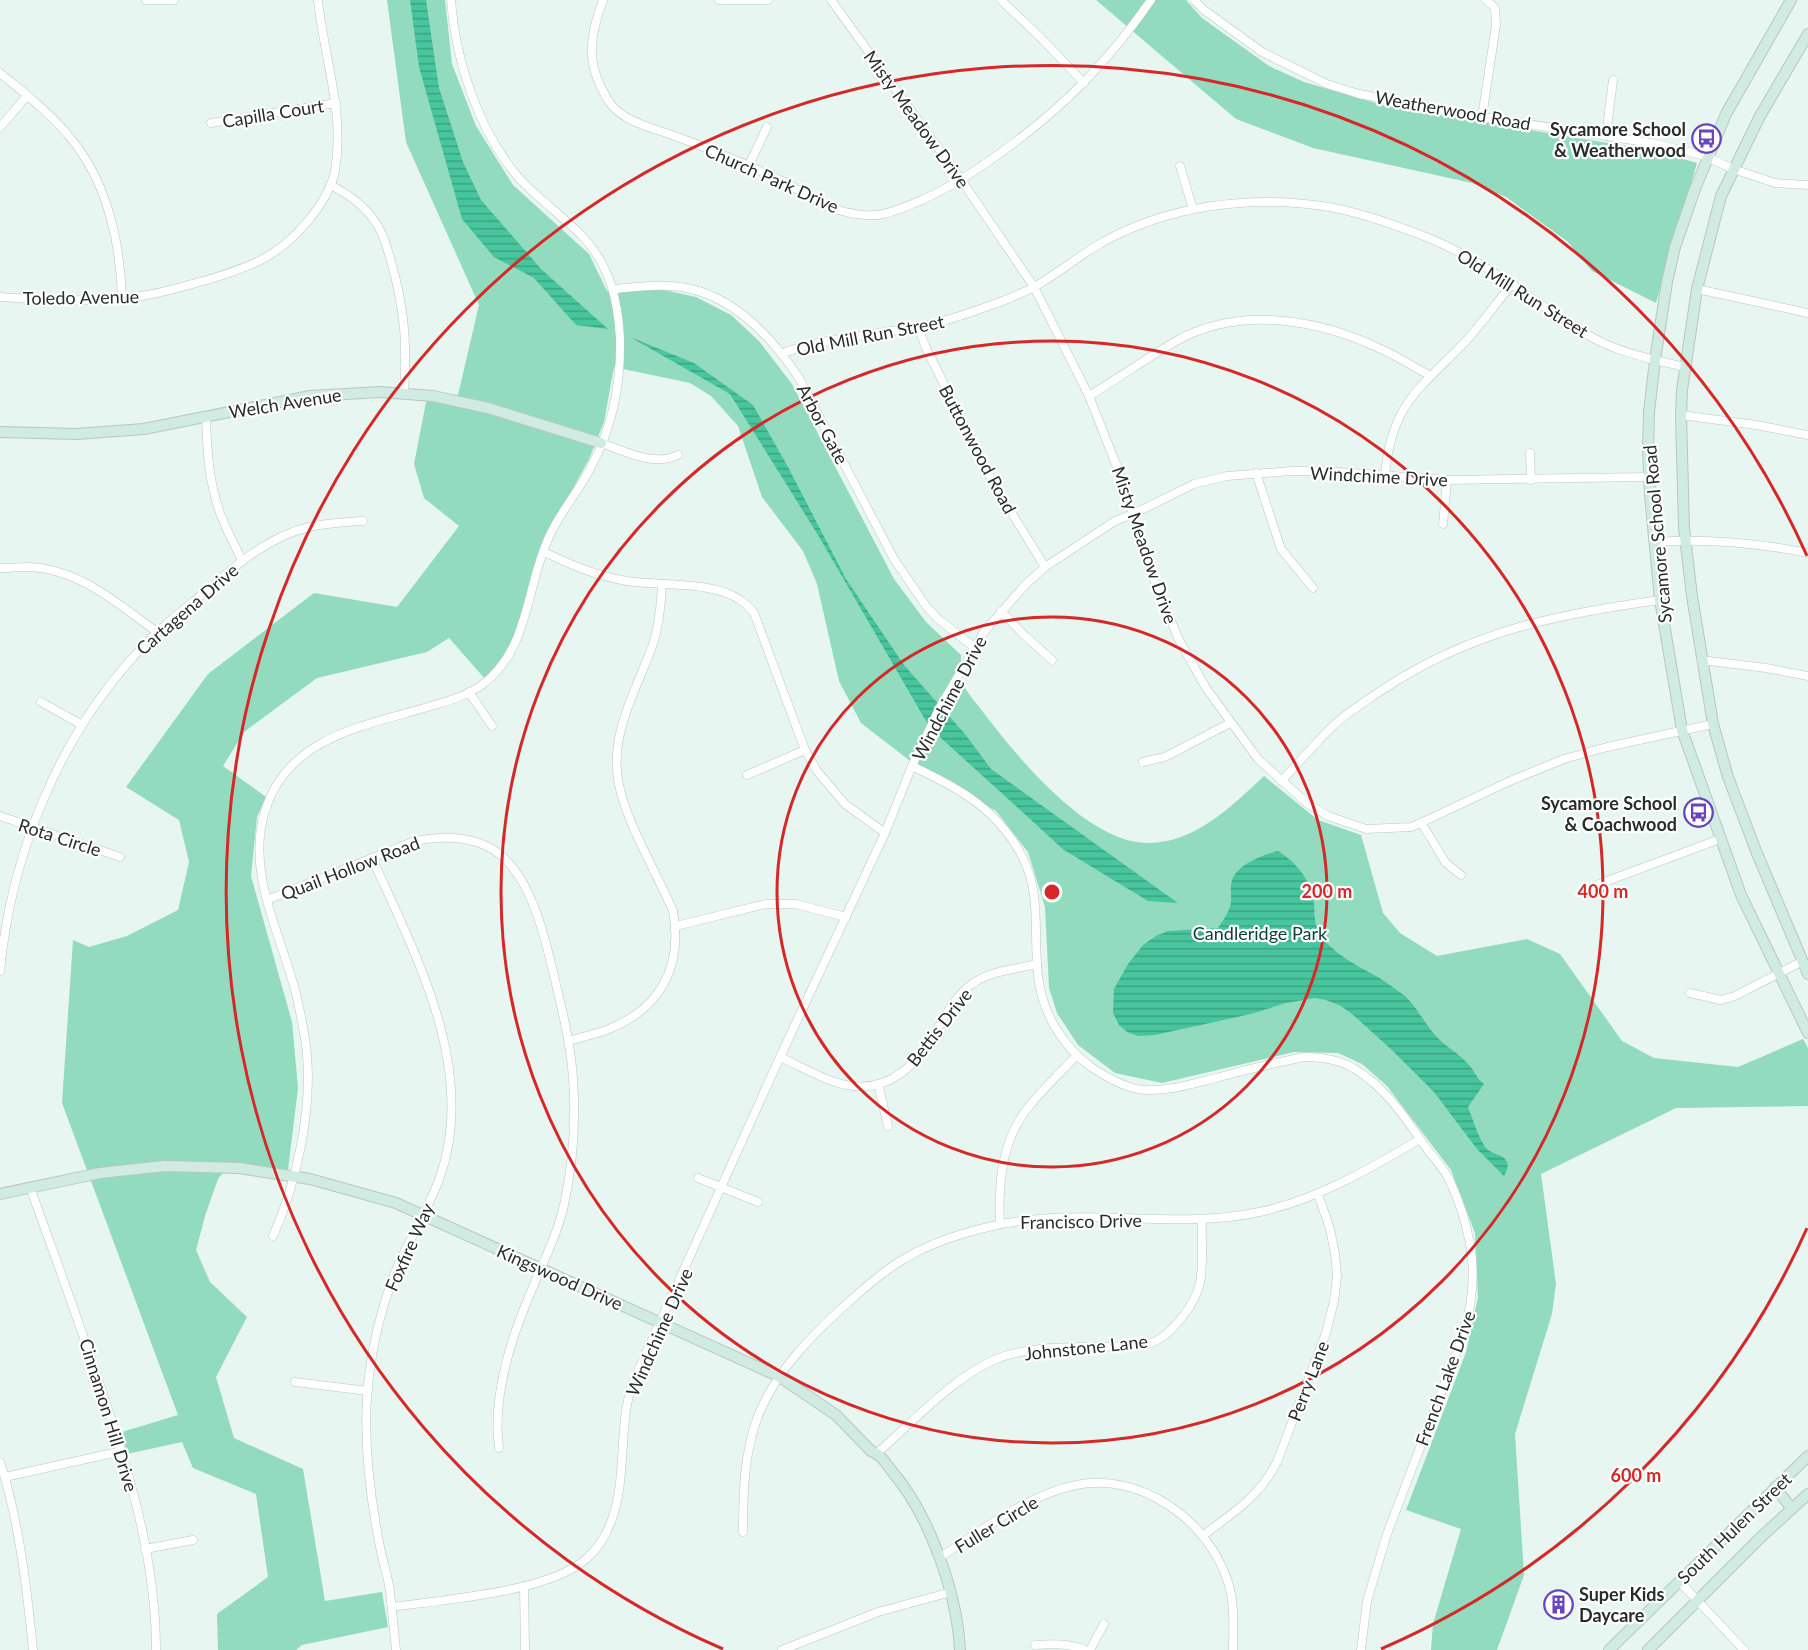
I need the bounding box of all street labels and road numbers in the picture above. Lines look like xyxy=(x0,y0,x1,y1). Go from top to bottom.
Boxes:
street label: Misty Meadow Drive xyxy=(860,46,974,192)
street label: Weatherwood Road xyxy=(1374,85,1532,135)
street label: Capilla Court xyxy=(221,94,326,132)
street label: Church Park Drive xyxy=(702,139,842,217)
street label: Old Mill Run Street xyxy=(1453,244,1593,342)
street label: Toledo Avenue xyxy=(23,285,139,309)
street label: Old Mill Run Street xyxy=(794,310,946,360)
street label: Arbor Gate xyxy=(793,380,853,468)
street label: Buttonwood Road xyxy=(935,381,1021,517)
street label: Welch Avenue xyxy=(227,383,343,423)
street label: Sycamore School Road xyxy=(1638,444,1676,624)
street label: Windchime Drive xyxy=(1310,461,1448,491)
street label: Misty Meadow Drive xyxy=(1108,463,1182,627)
street label: Cartagena Drive xyxy=(131,559,243,659)
street label: Windchime Drive xyxy=(907,632,991,764)
street label: Rota Circle xyxy=(16,813,104,861)
street label: Quail Hollow Road xyxy=(277,831,423,905)
street label: Bettis Drive xyxy=(902,984,976,1070)
street label: Foxfire Way xyxy=(380,1199,438,1294)
street label: Francisco Drive xyxy=(1020,1209,1142,1233)
street label: Kingswood Drive xyxy=(494,1239,626,1315)
street label: Windchime Drive xyxy=(621,1265,697,1399)
street label: French Lake Drive xyxy=(1410,1307,1480,1449)
street label: Johnstone Lane xyxy=(1023,1330,1149,1364)
street label: Cinnamon Hill Drive xyxy=(75,1336,143,1494)
street label: Perry Lane xyxy=(1283,1338,1333,1424)
street label: South Hulen Street xyxy=(1672,1467,1796,1588)
street label: Fuller Circle xyxy=(950,1491,1042,1557)

